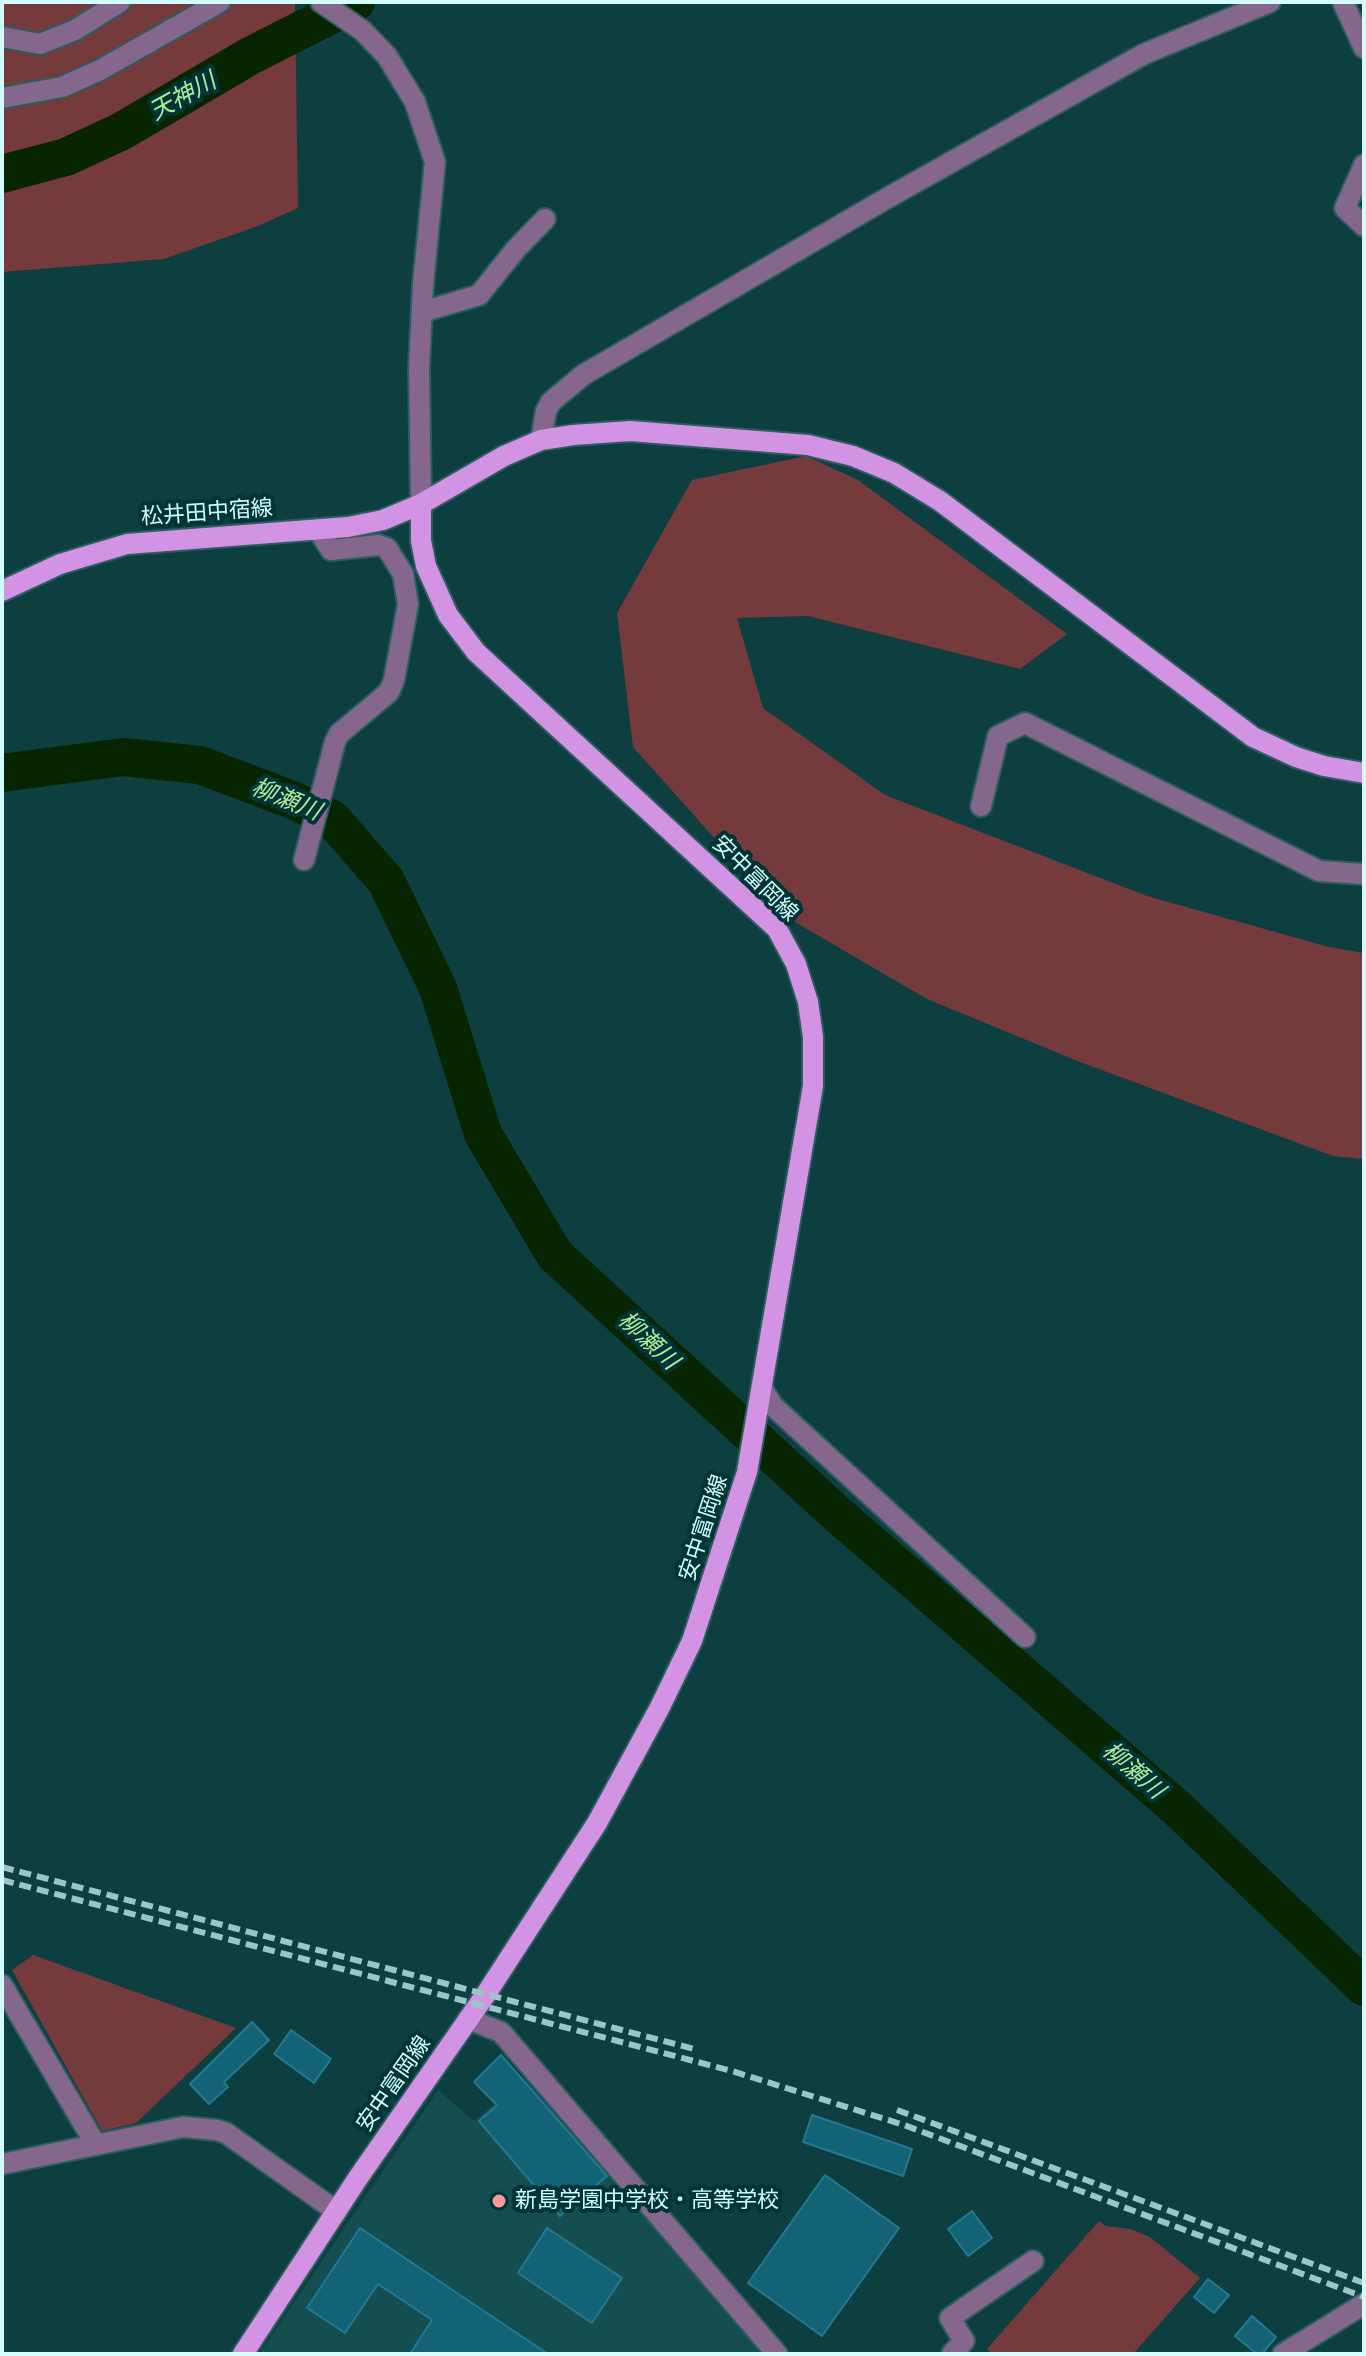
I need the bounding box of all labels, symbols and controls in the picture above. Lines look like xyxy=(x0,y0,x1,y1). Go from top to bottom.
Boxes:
water label: 天神川 xyxy=(145,67,221,127)
street label: 松井田中宿線 xyxy=(140,495,274,531)
water label: 柳瀬川 xyxy=(247,773,325,827)
street label: 安中富岡線 xyxy=(707,831,803,927)
water label: 柳瀬川 xyxy=(612,1306,684,1376)
street label: 安中富岡線 xyxy=(674,1472,734,1584)
water label: 柳瀬川 xyxy=(1096,1737,1170,1805)
street label: 安中富岡線 xyxy=(352,2031,436,2137)
place label: 新島学園中学校・高等学校 xyxy=(515,2188,779,2214)
marker: 新島学園中学校・高等学校 xyxy=(490,2192,508,2210)

